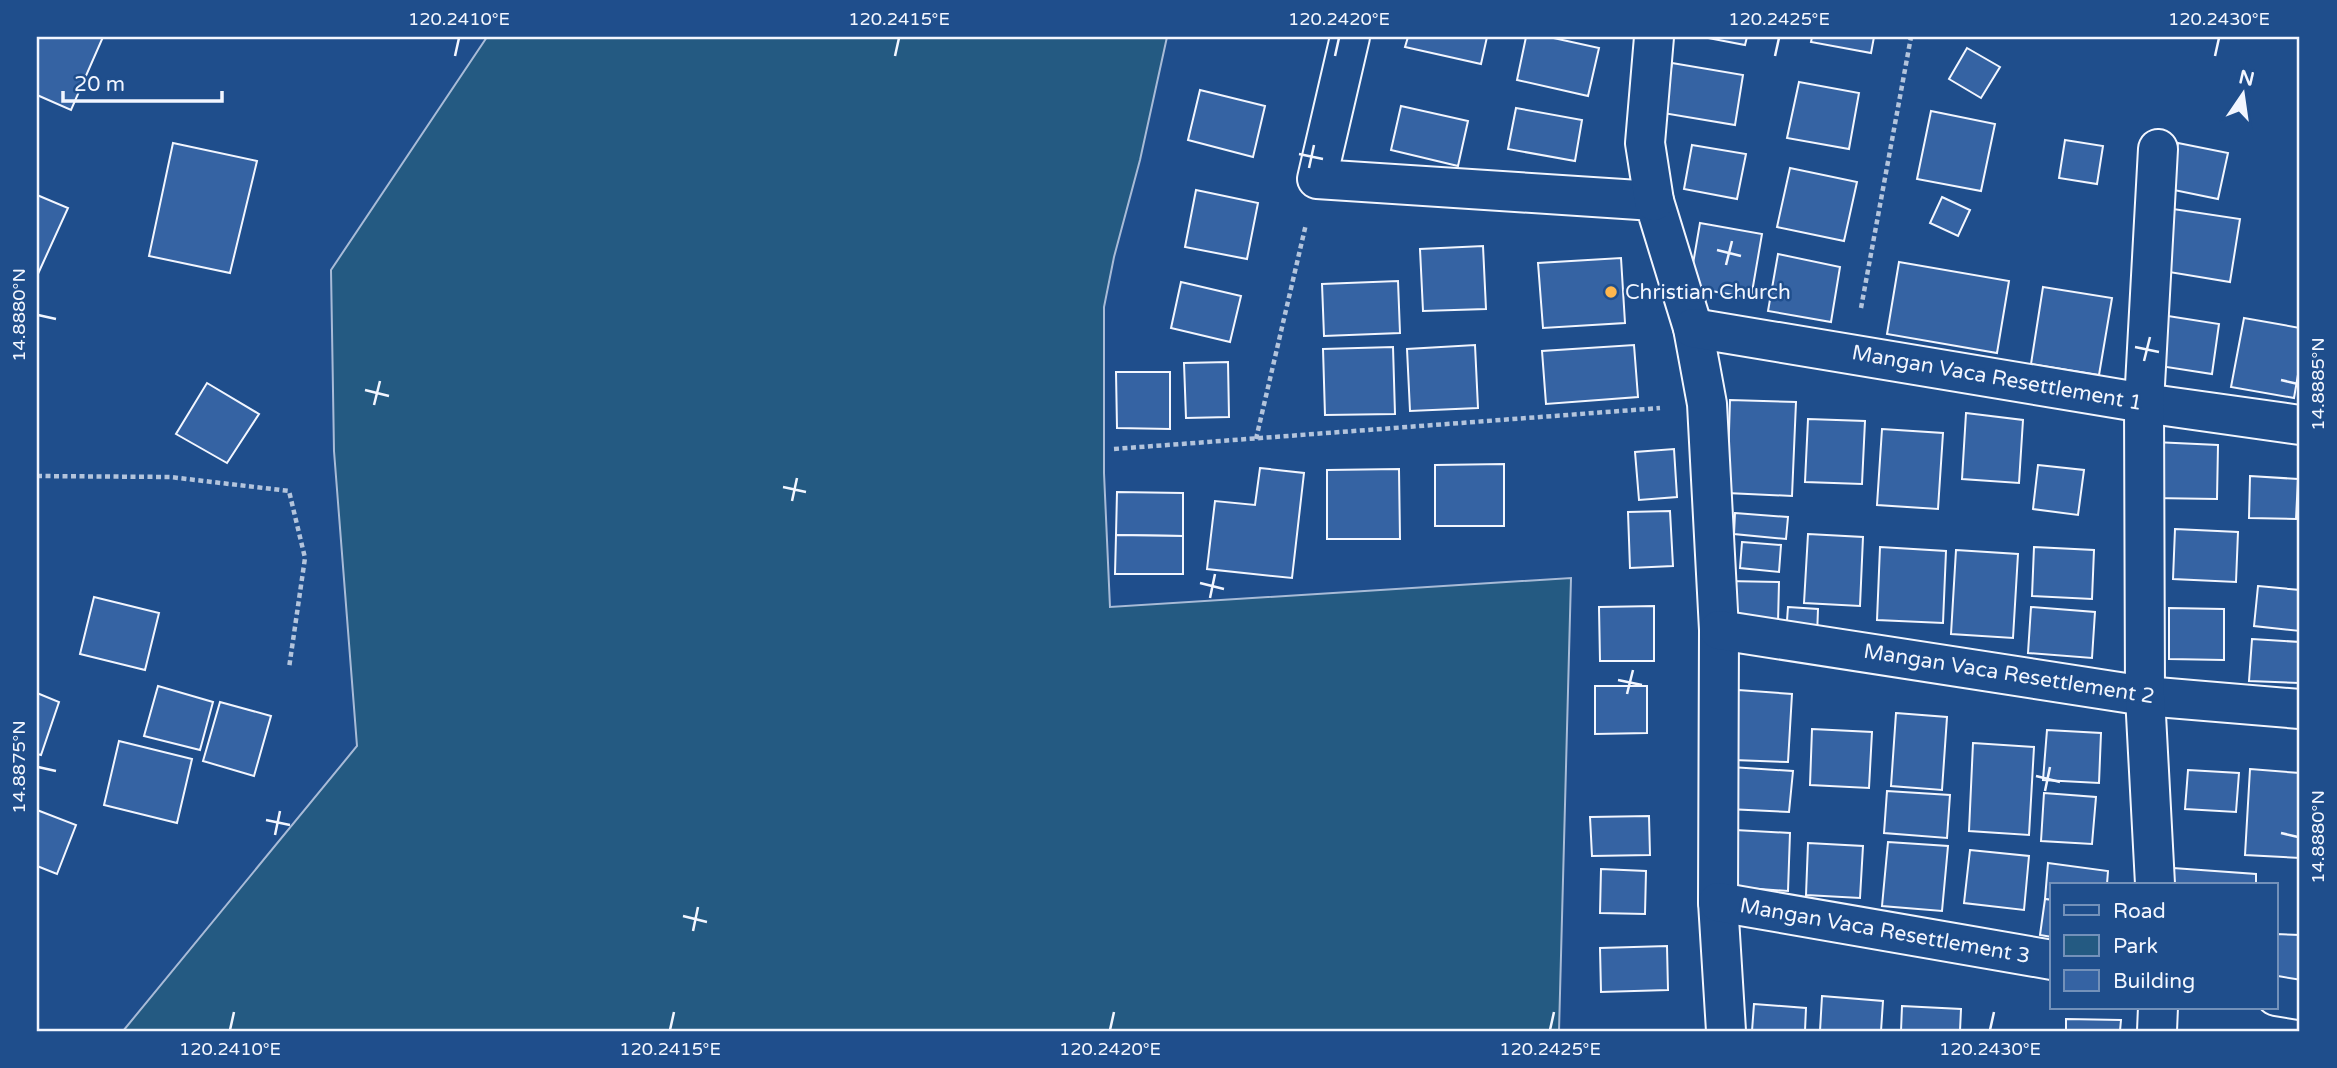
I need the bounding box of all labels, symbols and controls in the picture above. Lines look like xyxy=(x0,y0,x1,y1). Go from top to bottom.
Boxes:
text: 120.2410°E xyxy=(408,8,510,30)
text: 120.2415°E xyxy=(848,8,950,30)
text: 120.2420°E xyxy=(1288,8,1390,30)
text: 120.2425°E xyxy=(1728,8,1830,30)
text: 120.2430°E xyxy=(2168,8,2270,30)
scale bar xyxy=(63,60,222,104)
north arrow xyxy=(2208,60,2278,130)
text: N xyxy=(2237,66,2257,91)
text: 20 m xyxy=(74,72,125,97)
text: 14.8880°N xyxy=(8,268,30,362)
place label: Christian Church xyxy=(1625,280,1791,305)
marker: Christian Church xyxy=(1603,284,1619,300)
text: 14.8885°N xyxy=(2307,337,2329,431)
street label: Mangan Vaca Resettlement 1 xyxy=(1850,340,2144,416)
street label: Mangan Vaca Resettlement 2 xyxy=(1862,639,2156,709)
text: 14.8875°N xyxy=(8,720,30,814)
text: 14.8880°N xyxy=(2307,790,2329,884)
legend xyxy=(2050,883,2278,1009)
street label: Mangan Vaca Resettlement 3 xyxy=(1738,893,2032,969)
text: Road xyxy=(2113,899,2166,924)
text: Park xyxy=(2113,934,2158,959)
text: Building xyxy=(2113,969,2195,994)
text: 120.2410°E xyxy=(179,1038,281,1060)
text: 120.2415°E xyxy=(619,1038,721,1060)
text: 120.2420°E xyxy=(1059,1038,1161,1060)
text: 120.2425°E xyxy=(1499,1038,1601,1060)
text: 120.2430°E xyxy=(1939,1038,2041,1060)

